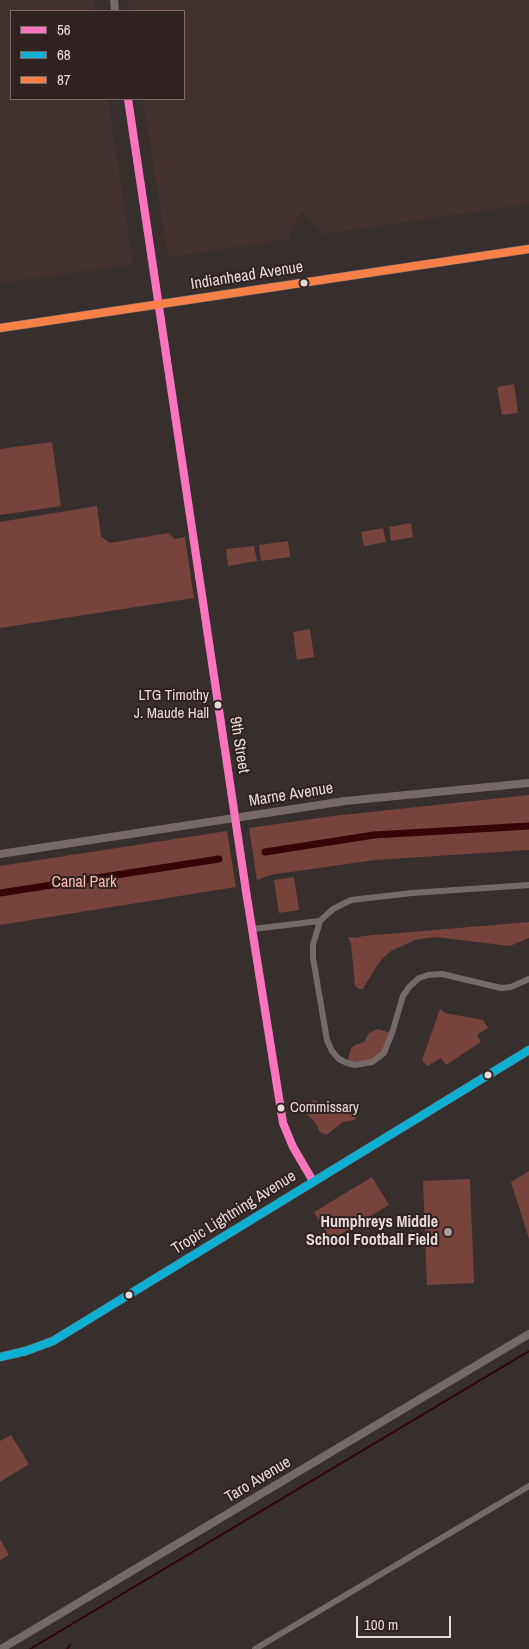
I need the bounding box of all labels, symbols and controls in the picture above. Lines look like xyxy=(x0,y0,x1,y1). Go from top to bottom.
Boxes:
legend xyxy=(10,10,185,100)
text: 56 xyxy=(57,19,71,40)
text: 68 xyxy=(57,44,71,65)
text: 87 xyxy=(57,69,71,90)
street label: Indianhead Avenue xyxy=(189,258,305,294)
unlabelled marker xyxy=(299,278,309,288)
place label: LTG Timothy J. Maude Hall xyxy=(134,687,209,722)
marker: LTG Timothy J. Maude Hall xyxy=(213,700,223,710)
street label: 9th Street xyxy=(225,715,253,775)
street label: Marne Avenue xyxy=(247,779,335,811)
park label: Canal Park xyxy=(52,873,116,893)
unlabelled marker xyxy=(483,1070,493,1080)
place label: Commissary xyxy=(290,1099,359,1117)
marker: Commissary xyxy=(276,1103,286,1113)
street label: Tropic Lightning Avenue xyxy=(168,1167,300,1259)
place label: Humphreys Middle School Football Field xyxy=(306,1213,438,1251)
marker: Humphreys Middle School Football Field xyxy=(442,1226,454,1238)
unlabelled marker xyxy=(124,1290,134,1300)
street label: Taro Avenue xyxy=(221,1453,295,1507)
scale bar xyxy=(359,1606,454,1638)
text: 100 m xyxy=(364,1614,398,1635)

